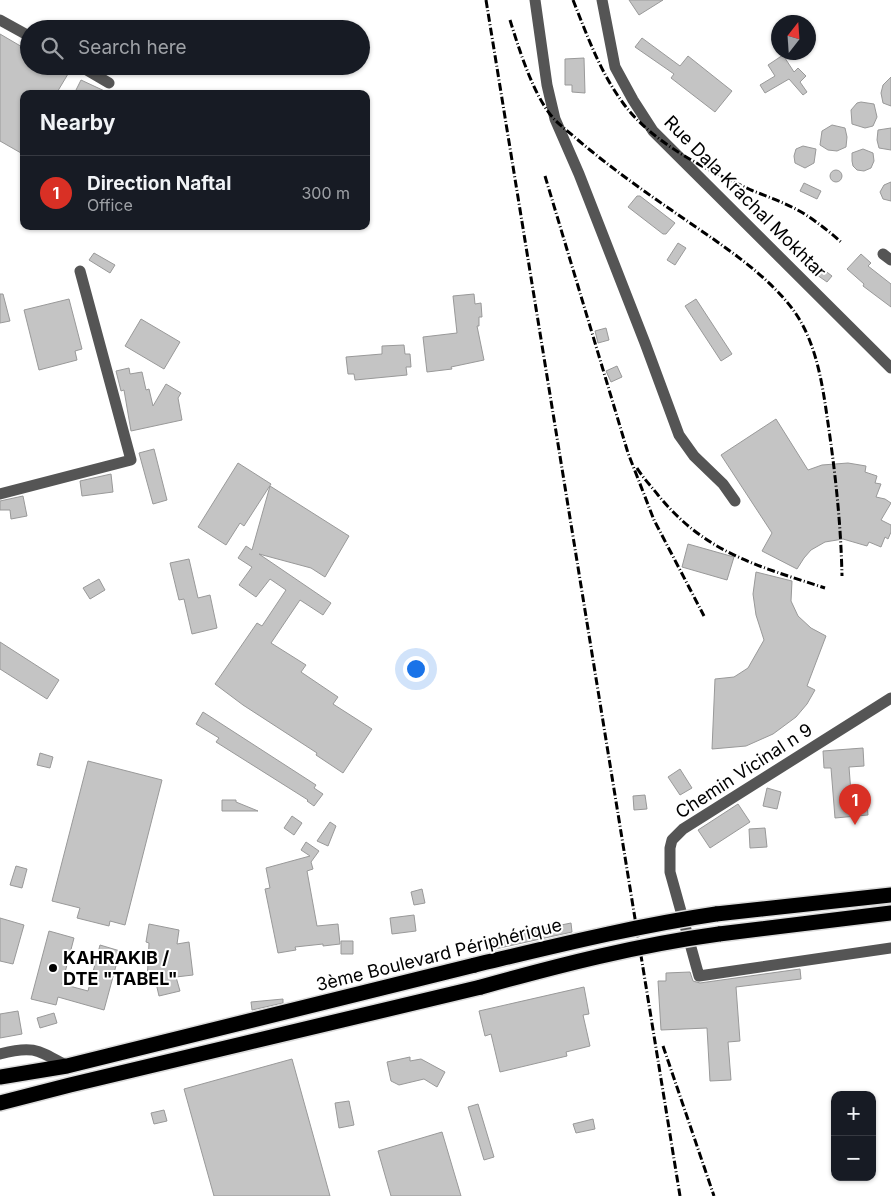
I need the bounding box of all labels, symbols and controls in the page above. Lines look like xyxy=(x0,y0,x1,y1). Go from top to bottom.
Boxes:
north arrow xyxy=(771,15,816,60)
search box xyxy=(20,20,370,75)
icon: search xyxy=(38,34,66,62)
text: Search here xyxy=(78,36,187,59)
text: Nearby xyxy=(40,110,115,135)
street label: Rue Dala Krachal Mokhtar xyxy=(660,111,831,282)
text: Direction Naftal xyxy=(87,172,231,195)
text: 1 xyxy=(53,183,59,203)
text: 300 m xyxy=(301,183,350,203)
text: Office xyxy=(87,195,133,215)
your location xyxy=(403,656,429,682)
street label: Chemin Vicinal n 9 xyxy=(672,719,816,823)
pin: 1 xyxy=(839,784,871,825)
street label: 3ème Boulevard Périphérique xyxy=(314,914,564,995)
place label: KAHRAKIB / DTE "TABEL" xyxy=(63,947,178,989)
marker: KAHRAKIB / DTE "TABEL" xyxy=(47,962,59,974)
map controls xyxy=(831,1091,876,1181)
button: + xyxy=(831,1091,876,1136)
button: − xyxy=(831,1136,876,1181)

